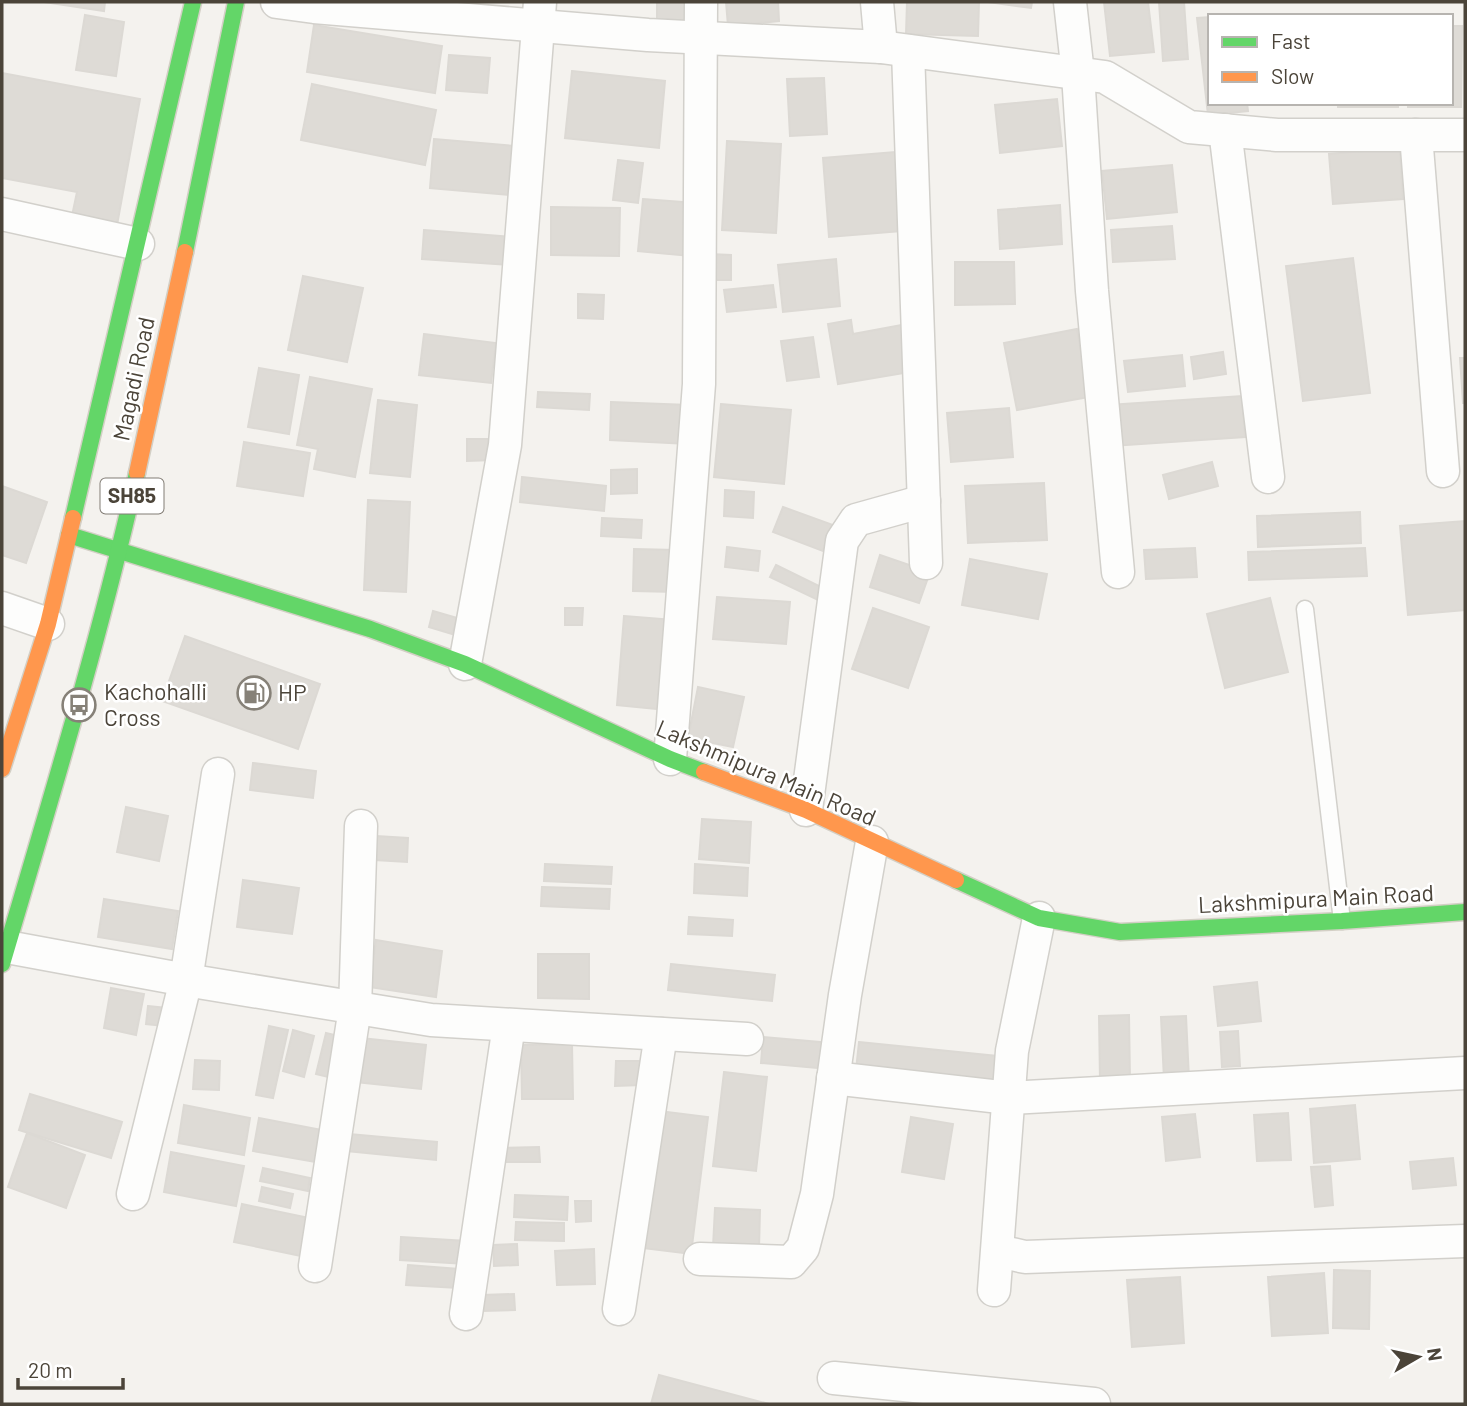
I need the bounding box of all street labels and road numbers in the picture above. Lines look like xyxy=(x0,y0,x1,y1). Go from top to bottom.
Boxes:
street label: Magadi Road xyxy=(106,314,160,443)
road number: SH85 xyxy=(100,478,164,514)
street label: Lakshmipura Main Road xyxy=(652,713,881,831)
street label: Lakshmipura Main Road xyxy=(1197,878,1435,918)

